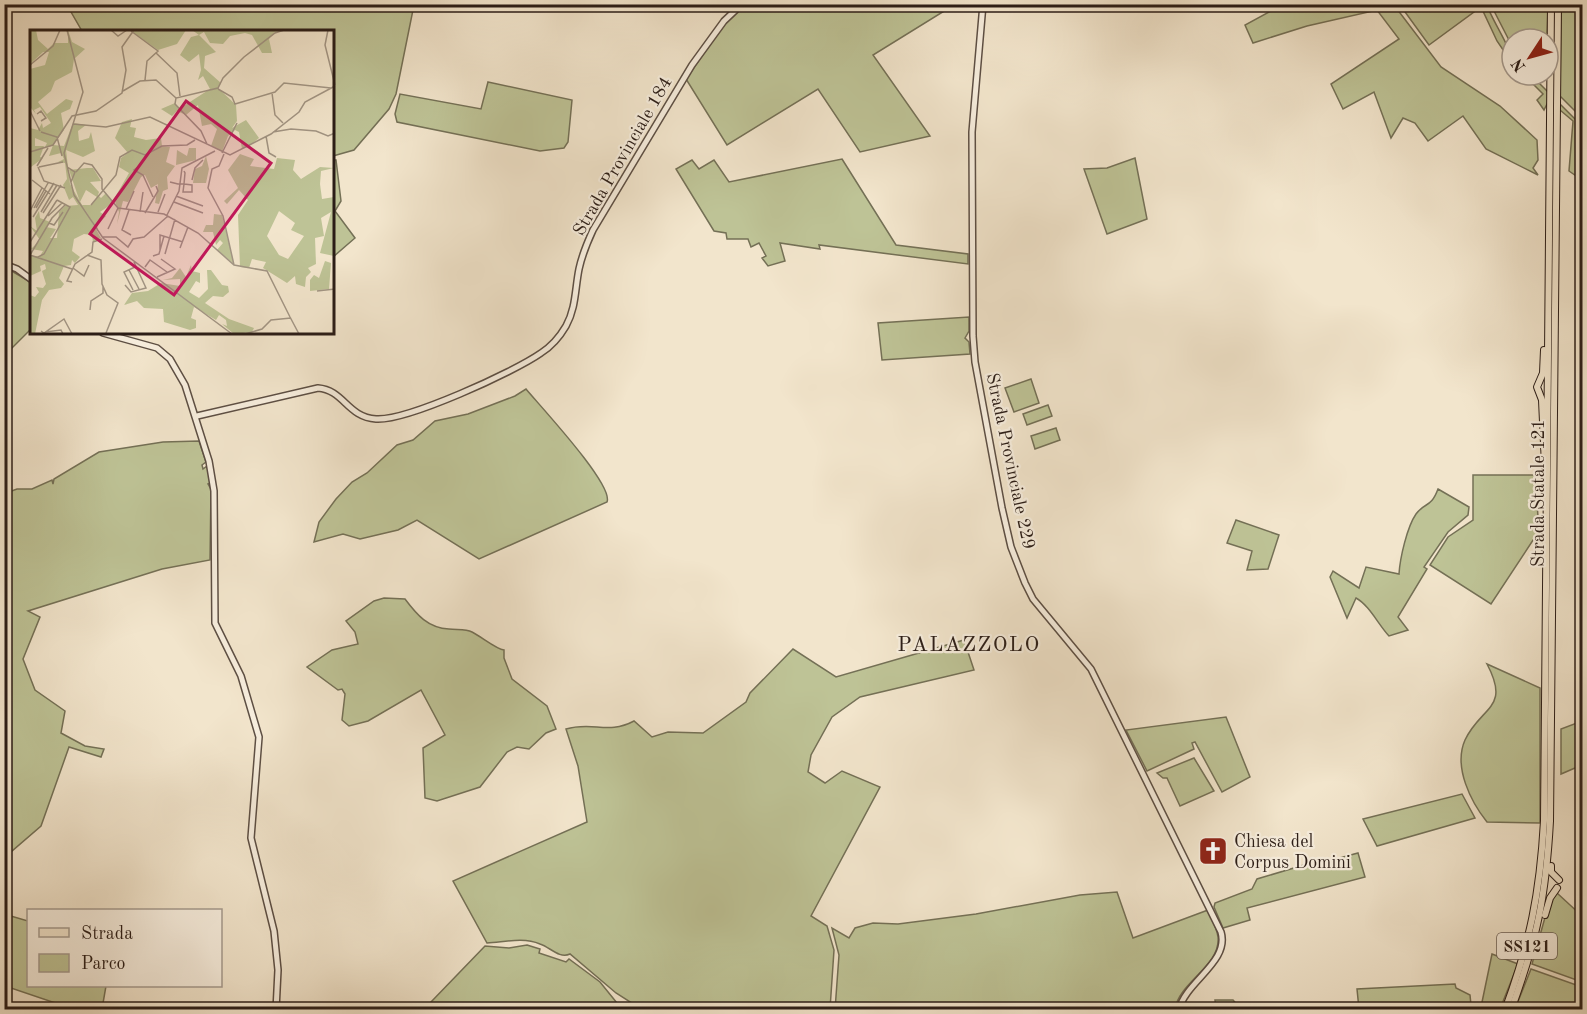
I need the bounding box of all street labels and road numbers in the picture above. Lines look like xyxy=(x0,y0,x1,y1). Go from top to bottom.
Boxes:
street label: Strada Provinciale 184 xyxy=(570,74,676,239)
street label: Strada Provinciale 229 xyxy=(982,371,1038,551)
street label: Strada Statale 121 xyxy=(1530,419,1548,567)
road number: SS121 xyxy=(1497,933,1557,959)

